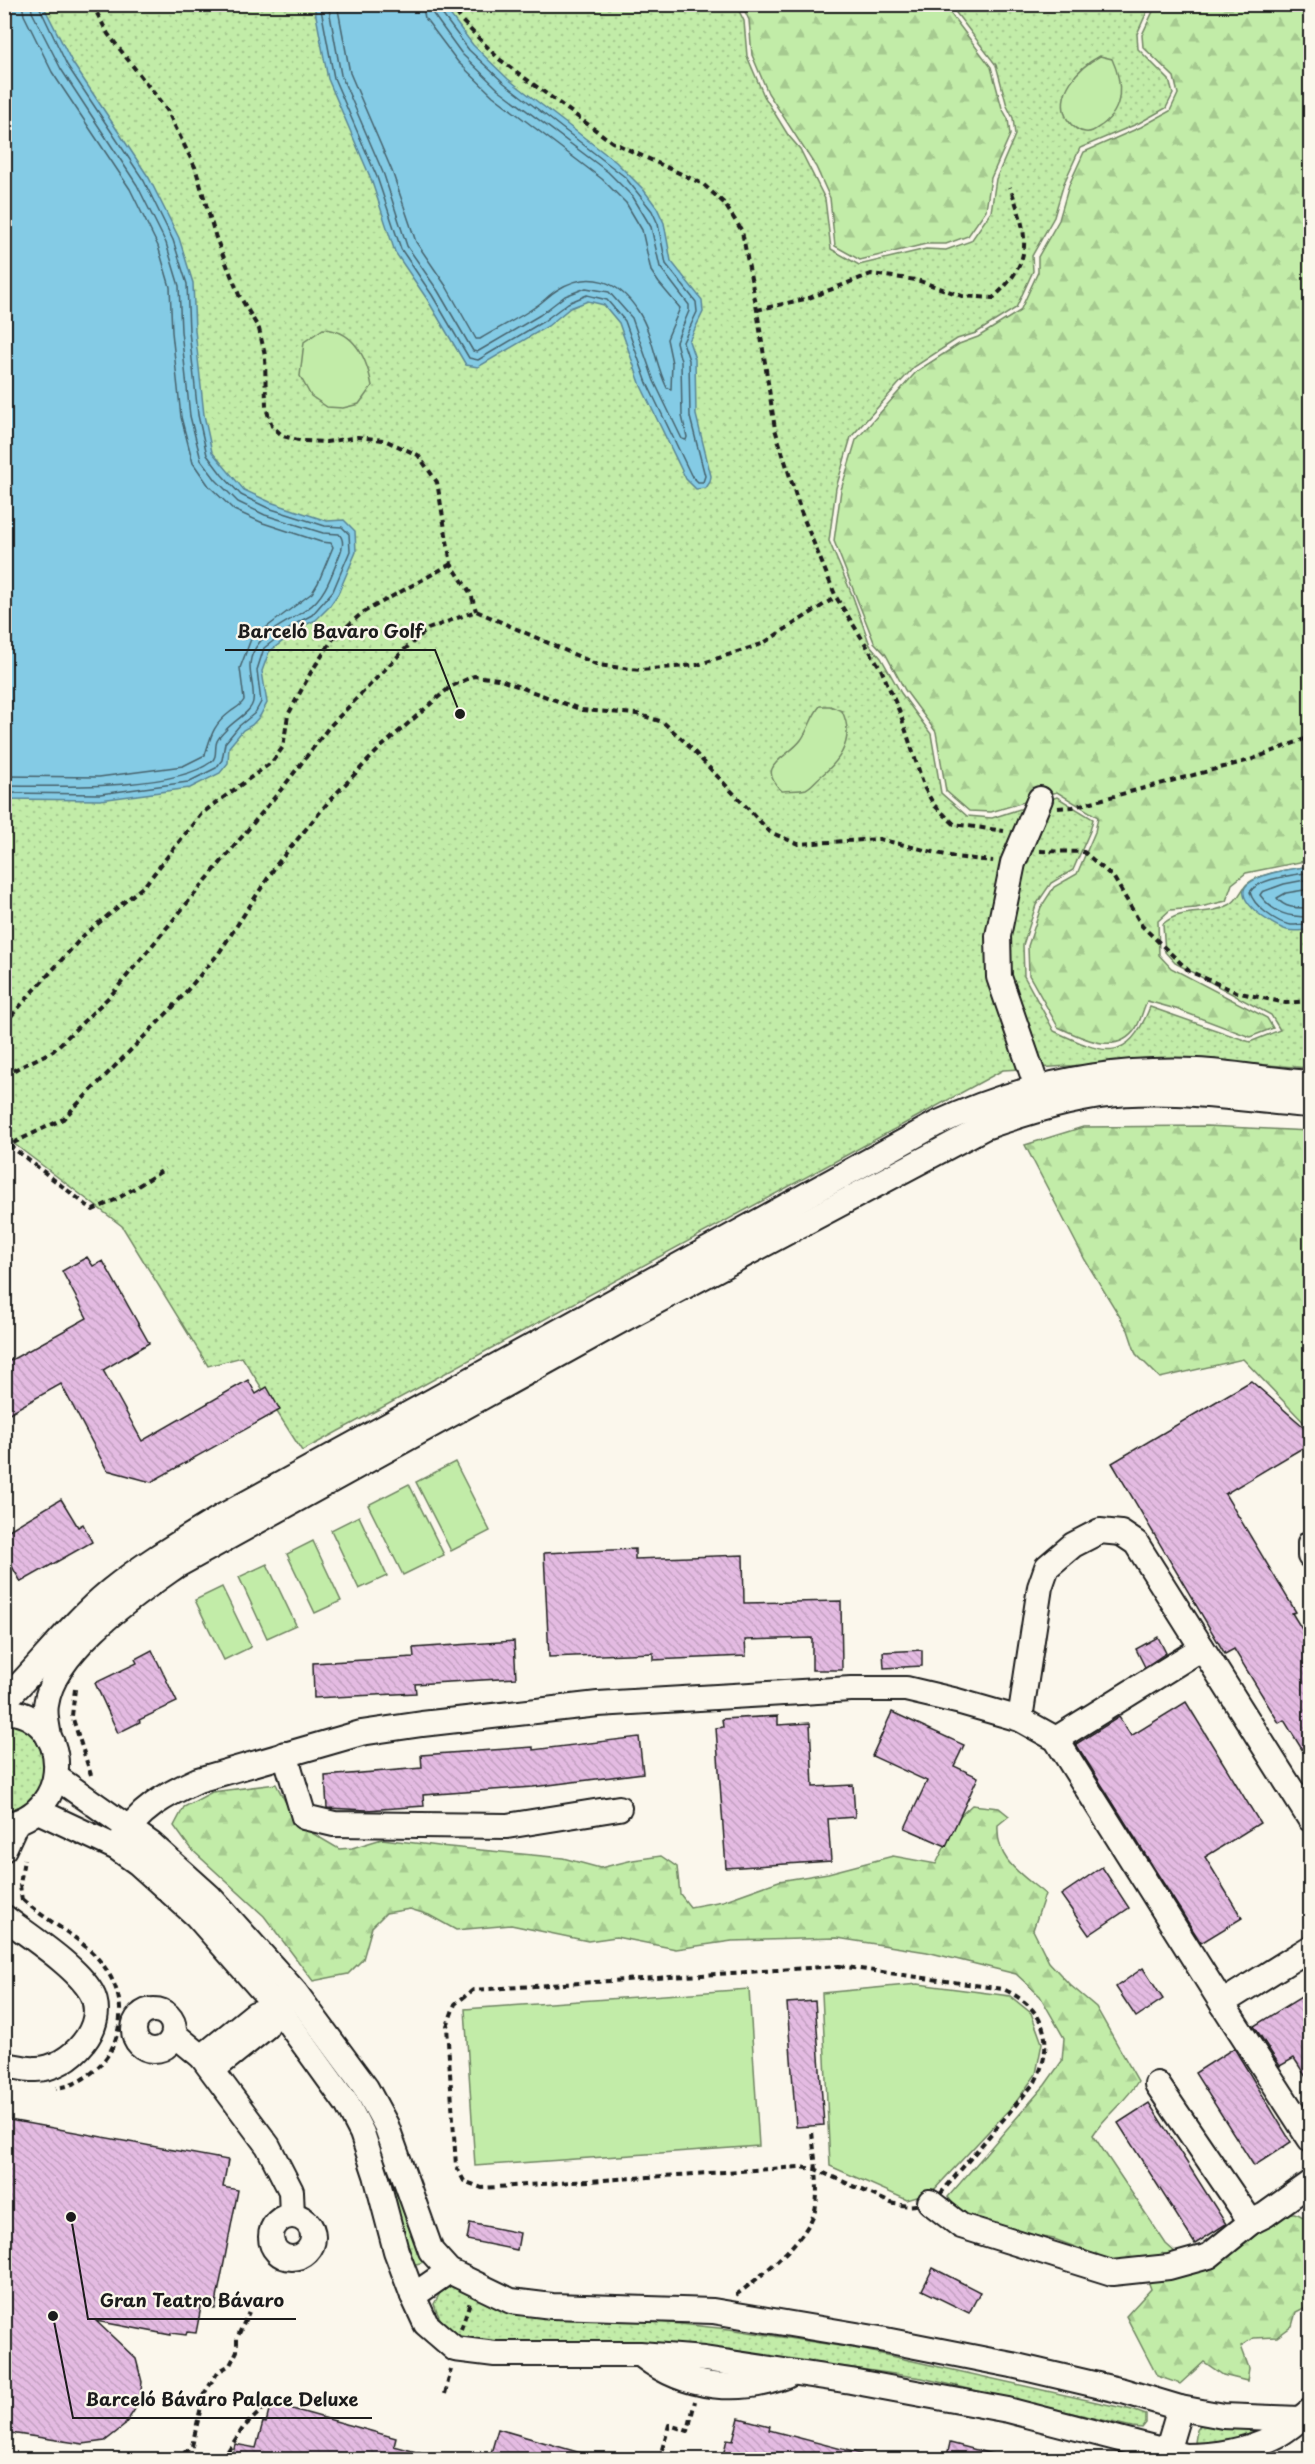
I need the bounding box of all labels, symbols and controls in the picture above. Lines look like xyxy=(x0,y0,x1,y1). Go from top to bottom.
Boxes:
callout: Barceló Bavaro Golf xyxy=(225,614,435,650)
text: Barceló Bavaro Golf xyxy=(237,617,425,644)
callout: Gran Teatro Bávaro xyxy=(88,2283,296,2319)
text: Gran Teatro Bávaro xyxy=(100,2286,285,2313)
callout: Barceló Bávaro Palace Deluxe xyxy=(73,2382,372,2418)
text: Barceló Bávaro Palace Deluxe xyxy=(86,2385,359,2412)

